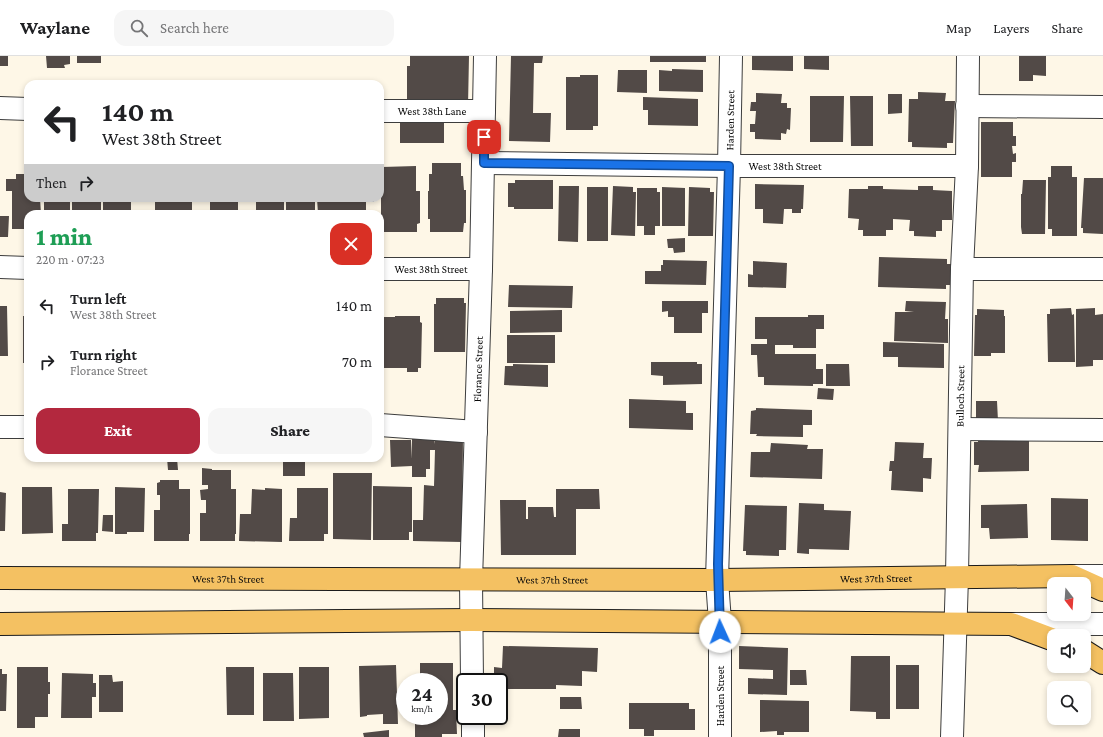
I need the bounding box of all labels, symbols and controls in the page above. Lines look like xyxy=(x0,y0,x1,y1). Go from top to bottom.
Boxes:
search box xyxy=(114,10,394,46)
text: Waylane xyxy=(20,17,90,38)
icon: search xyxy=(128,17,150,39)
text: Search here xyxy=(160,20,229,36)
text: Map xyxy=(946,20,971,36)
text: Layers xyxy=(993,20,1030,36)
text: Share xyxy=(1052,20,1083,36)
street label: Harden Street xyxy=(723,90,736,151)
icon: left xyxy=(36,96,88,148)
text: 140 m xyxy=(102,96,174,127)
street label: West 38th Lane xyxy=(398,105,466,117)
pin xyxy=(467,120,501,154)
icon: arrive xyxy=(473,126,495,148)
text: West 38th Street xyxy=(102,129,221,149)
street label: West 38th Street xyxy=(748,160,822,172)
icon: right xyxy=(75,172,97,194)
text: Then xyxy=(36,175,67,191)
text: 1 min xyxy=(36,223,92,250)
button: close xyxy=(330,223,372,265)
text: 220 m · 07:23 xyxy=(36,252,105,267)
street label: West 38th Street xyxy=(394,263,468,275)
text: Turn left xyxy=(70,291,126,307)
icon: left xyxy=(36,295,58,317)
text: 140 m xyxy=(336,298,372,314)
text: West 38th Street xyxy=(70,307,156,322)
street label: Florance Street xyxy=(471,336,485,402)
text: Turn right xyxy=(70,347,137,363)
icon: right xyxy=(36,351,58,373)
text: 70 m xyxy=(342,354,372,370)
text: Florance Street xyxy=(70,363,148,378)
street label: Bulloch Street xyxy=(953,365,966,427)
button: Exit xyxy=(36,408,200,454)
button: Share xyxy=(208,408,372,454)
street label: West 37th Street xyxy=(840,572,912,585)
street label: West 37th Street xyxy=(192,573,264,585)
street label: West 37th Street xyxy=(516,573,588,586)
north arrow xyxy=(1047,577,1091,621)
map controls xyxy=(1047,577,1091,725)
position arrow xyxy=(699,611,741,653)
button: sound xyxy=(1047,629,1091,673)
street label: Harden Street xyxy=(714,665,726,726)
speed limit sign: 30 xyxy=(456,673,508,725)
button: search xyxy=(1047,681,1091,725)
text: 24 xyxy=(412,683,432,705)
text: km/h xyxy=(411,703,433,714)

